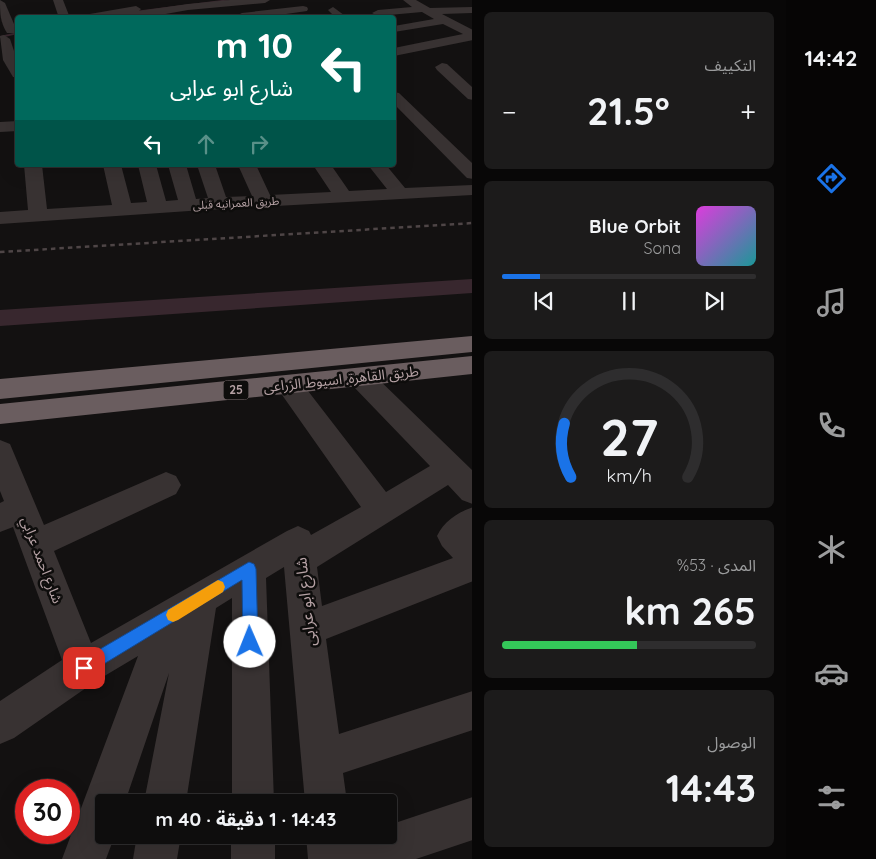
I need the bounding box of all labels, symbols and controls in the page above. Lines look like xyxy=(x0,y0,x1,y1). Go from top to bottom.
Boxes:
text: 10 m xyxy=(216,23,293,67)
icon: left xyxy=(311,35,376,100)
text: 14:42 xyxy=(805,44,857,72)
text: التكييف xyxy=(704,55,756,75)
text: شارع ابو عرابى xyxy=(170,74,293,102)
text: 21.5° xyxy=(587,87,670,135)
text: − xyxy=(502,94,517,129)
text: + xyxy=(740,94,756,129)
icon: left xyxy=(139,130,167,158)
icon: ahead xyxy=(192,130,220,158)
icon: right xyxy=(245,130,273,158)
icon: directions xyxy=(814,161,849,196)
street label: طريق العمرانيه قبلى xyxy=(192,194,280,212)
text: Blue Orbit xyxy=(589,214,681,238)
text: Sona xyxy=(643,238,681,258)
icon: music xyxy=(814,285,849,320)
icon: previous xyxy=(530,287,558,315)
icon: pause xyxy=(615,287,643,315)
icon: next xyxy=(700,287,728,315)
street label: طريق القاهرة, اسيوط الزراعى xyxy=(262,362,420,397)
road number: 25 xyxy=(224,380,248,400)
text: 27 xyxy=(600,404,658,469)
icon: phone xyxy=(814,408,849,443)
text: km/h xyxy=(606,464,652,486)
street label: شارع احمد عرابي xyxy=(15,514,67,607)
icon: climate xyxy=(814,532,849,567)
text: المدى · 53% xyxy=(677,555,756,575)
street label: شارع ابو عرابى xyxy=(290,556,323,648)
text: 265 km xyxy=(624,587,756,635)
position arrow xyxy=(223,615,275,667)
pin xyxy=(63,647,105,689)
icon: arrive xyxy=(70,654,98,682)
icon: car xyxy=(814,656,849,691)
text: الوصول xyxy=(707,732,756,752)
text: 14:43 xyxy=(666,764,756,812)
speed limit sign: 30 xyxy=(15,779,80,844)
icon: filters xyxy=(814,780,849,815)
text: 14:43 · 1 دقيقة · 40 m xyxy=(155,807,337,831)

